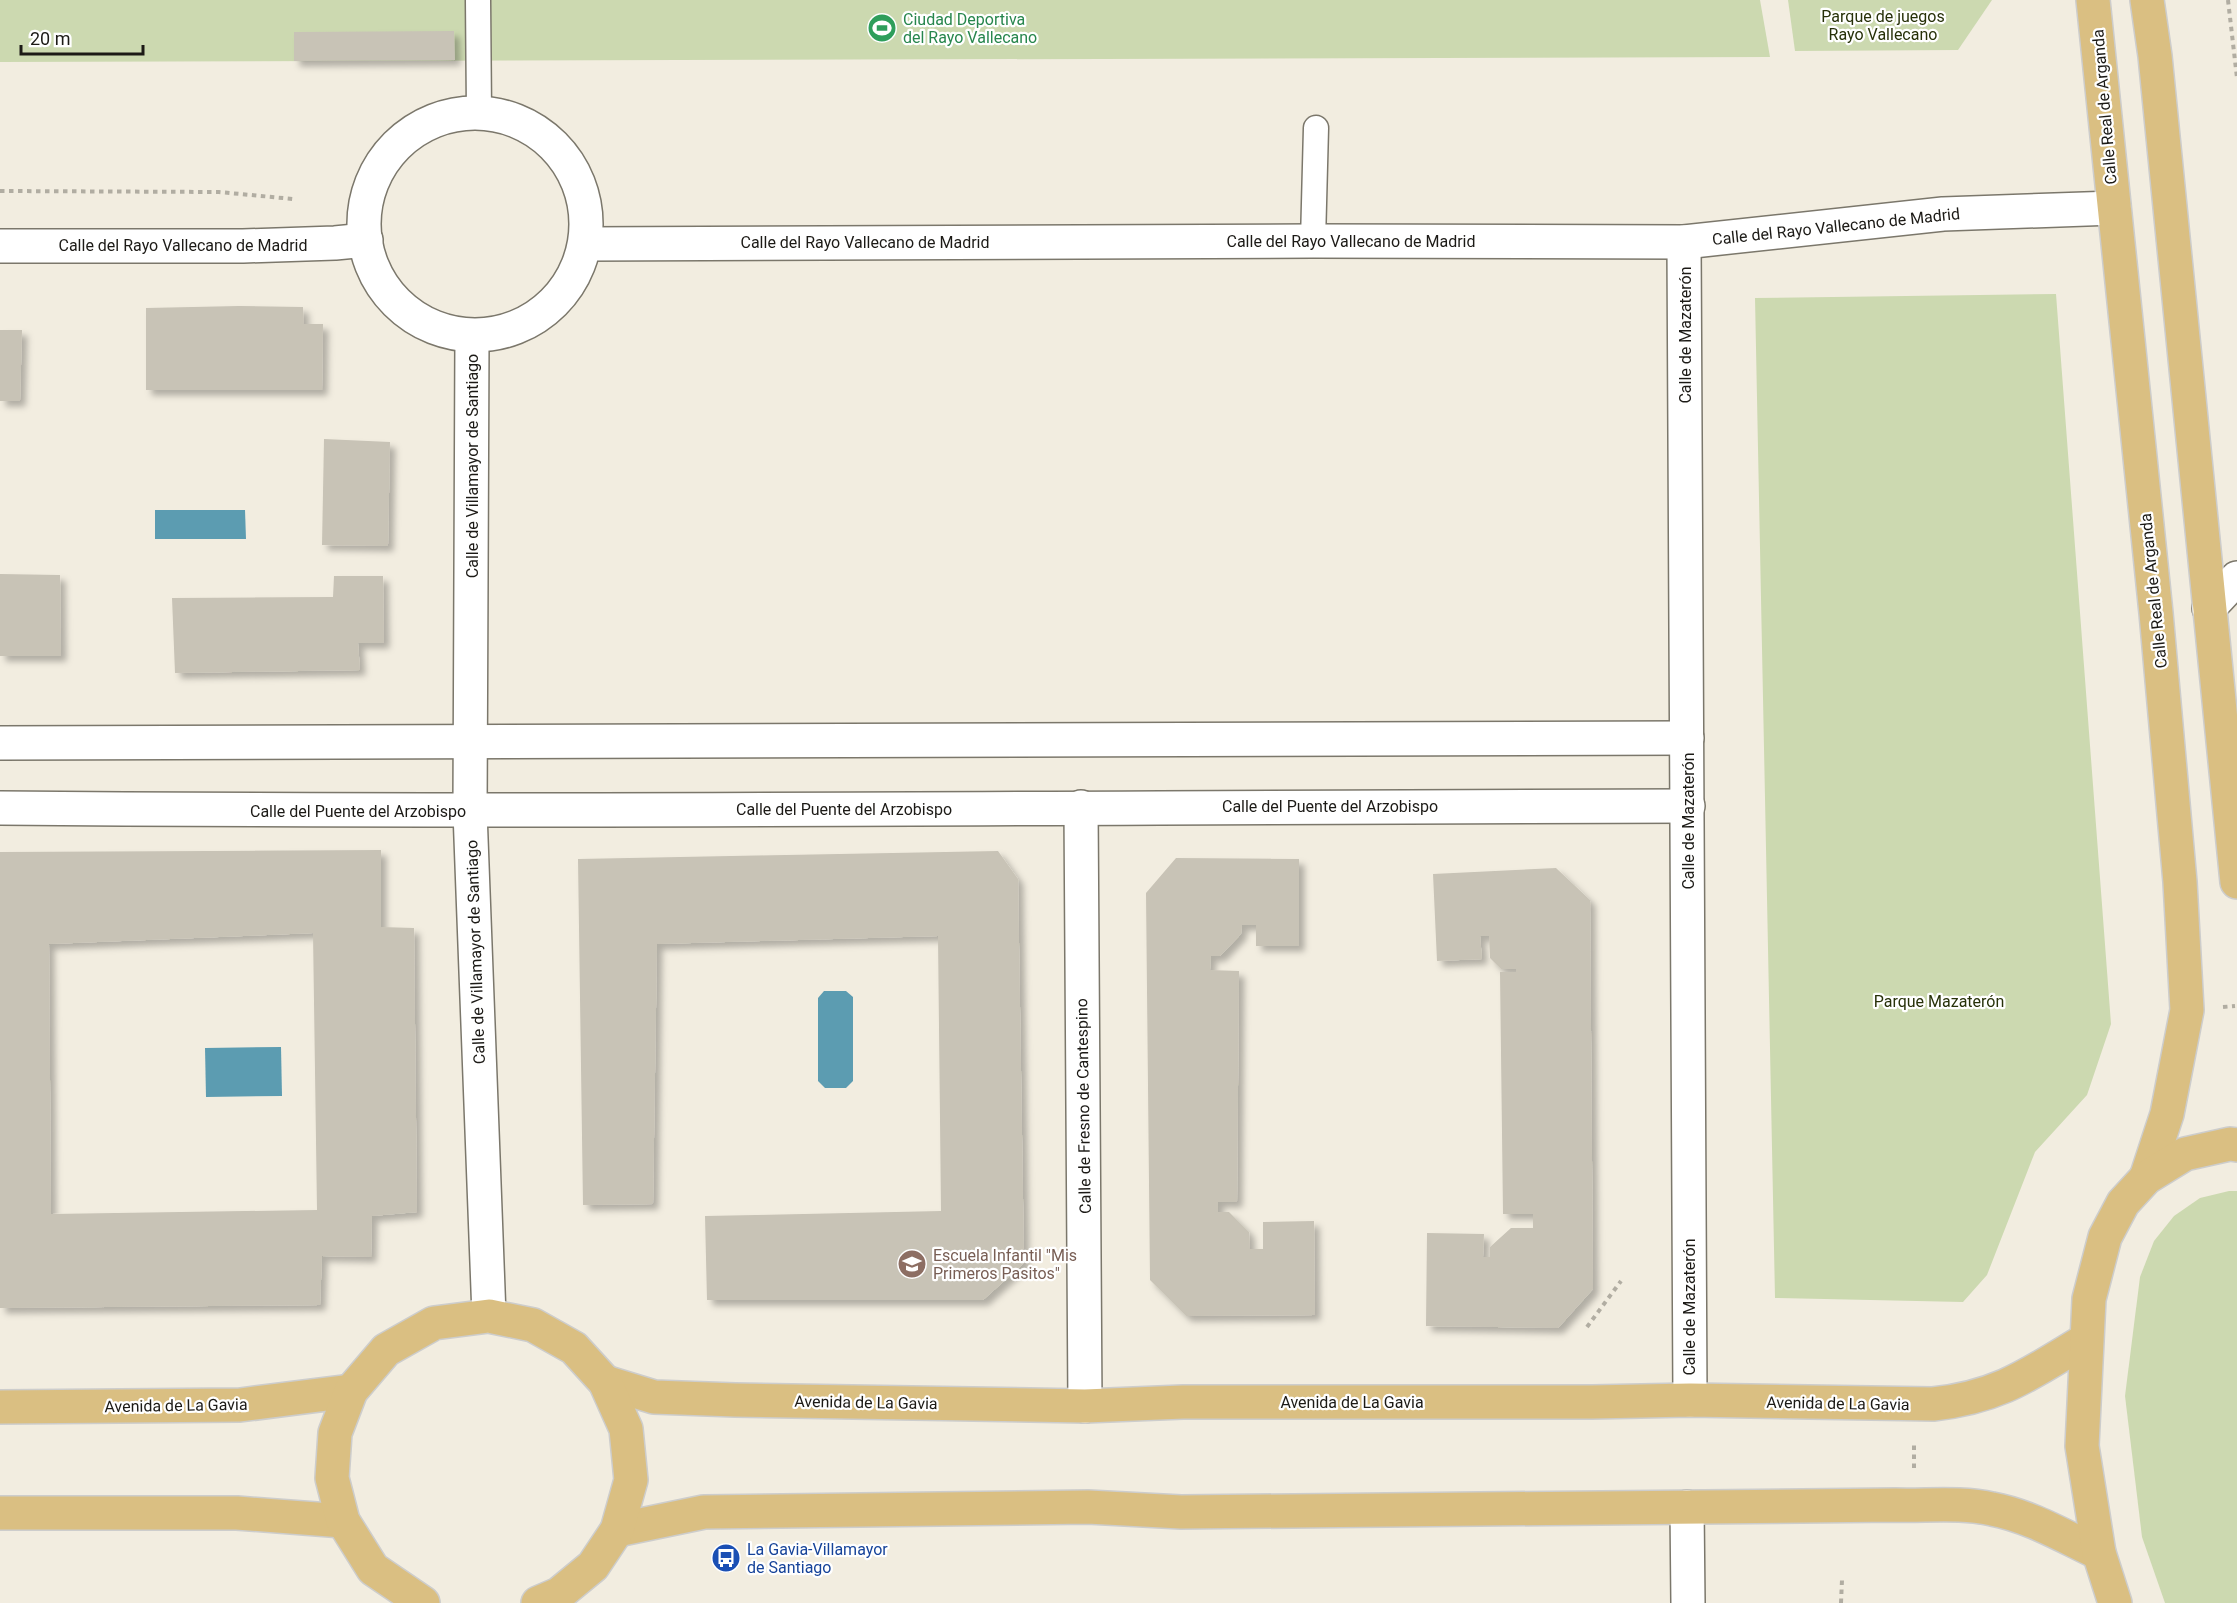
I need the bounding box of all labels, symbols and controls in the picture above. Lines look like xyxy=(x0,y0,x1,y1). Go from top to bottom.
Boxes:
park label: Parque de juegos Rayo Vallecano xyxy=(1821,7,1945,44)
place label: Ciudad Deportiva del Rayo Vallecano xyxy=(903,10,1037,47)
sports icon: Ciudad Deportiva del Rayo Vallecano xyxy=(866,12,898,44)
scale bar xyxy=(21,18,142,56)
text: 20 m xyxy=(30,28,70,49)
street label: Calle Real de Arganda xyxy=(2088,29,2121,185)
street label: Calle del Rayo Vallecano de Madrid xyxy=(1711,204,1961,249)
street label: Calle del Rayo Vallecano de Madrid xyxy=(1226,232,1476,251)
street label: Calle del Rayo Vallecano de Madrid xyxy=(740,233,990,252)
street label: Calle del Rayo Vallecano de Madrid xyxy=(58,236,308,255)
street label: Calle de Mazaterón xyxy=(1676,266,1695,404)
street label: Calle de Villamayor de Santiago xyxy=(463,354,482,578)
street label: Calle Real de Arganda xyxy=(2136,513,2171,669)
street label: Calle de Mazaterón xyxy=(1679,752,1698,890)
street label: Calle del Puente del Arzobispo xyxy=(1222,797,1438,816)
street label: Calle del Puente del Arzobispo xyxy=(736,800,952,819)
street label: Calle del Puente del Arzobispo xyxy=(250,802,466,821)
street label: Calle de Villamayor de Santiago xyxy=(462,840,489,1064)
park label: Parque Mazaterón xyxy=(1874,992,2004,1011)
street label: Calle de Fresno de Cantespino xyxy=(1072,998,1095,1214)
street label: Calle de Mazaterón xyxy=(1680,1238,1699,1376)
place label: Escuela Infantil "Mis Primeros Pasitos" xyxy=(933,1246,1077,1283)
school or university icon: Escuela Infantil "Mis Primeros Pasitos" xyxy=(896,1248,928,1280)
street label: Avenida de La Gavia xyxy=(794,1392,938,1413)
street label: Avenida de La Gavia xyxy=(1280,1393,1424,1412)
street label: Avenida de La Gavia xyxy=(1766,1393,1910,1414)
street label: Avenida de La Gavia xyxy=(104,1395,248,1416)
place label: La Gavia-Villamayor de Santiago xyxy=(747,1540,888,1577)
bus stop icon: La Gavia-Villamayor de Santiago xyxy=(710,1542,742,1574)

